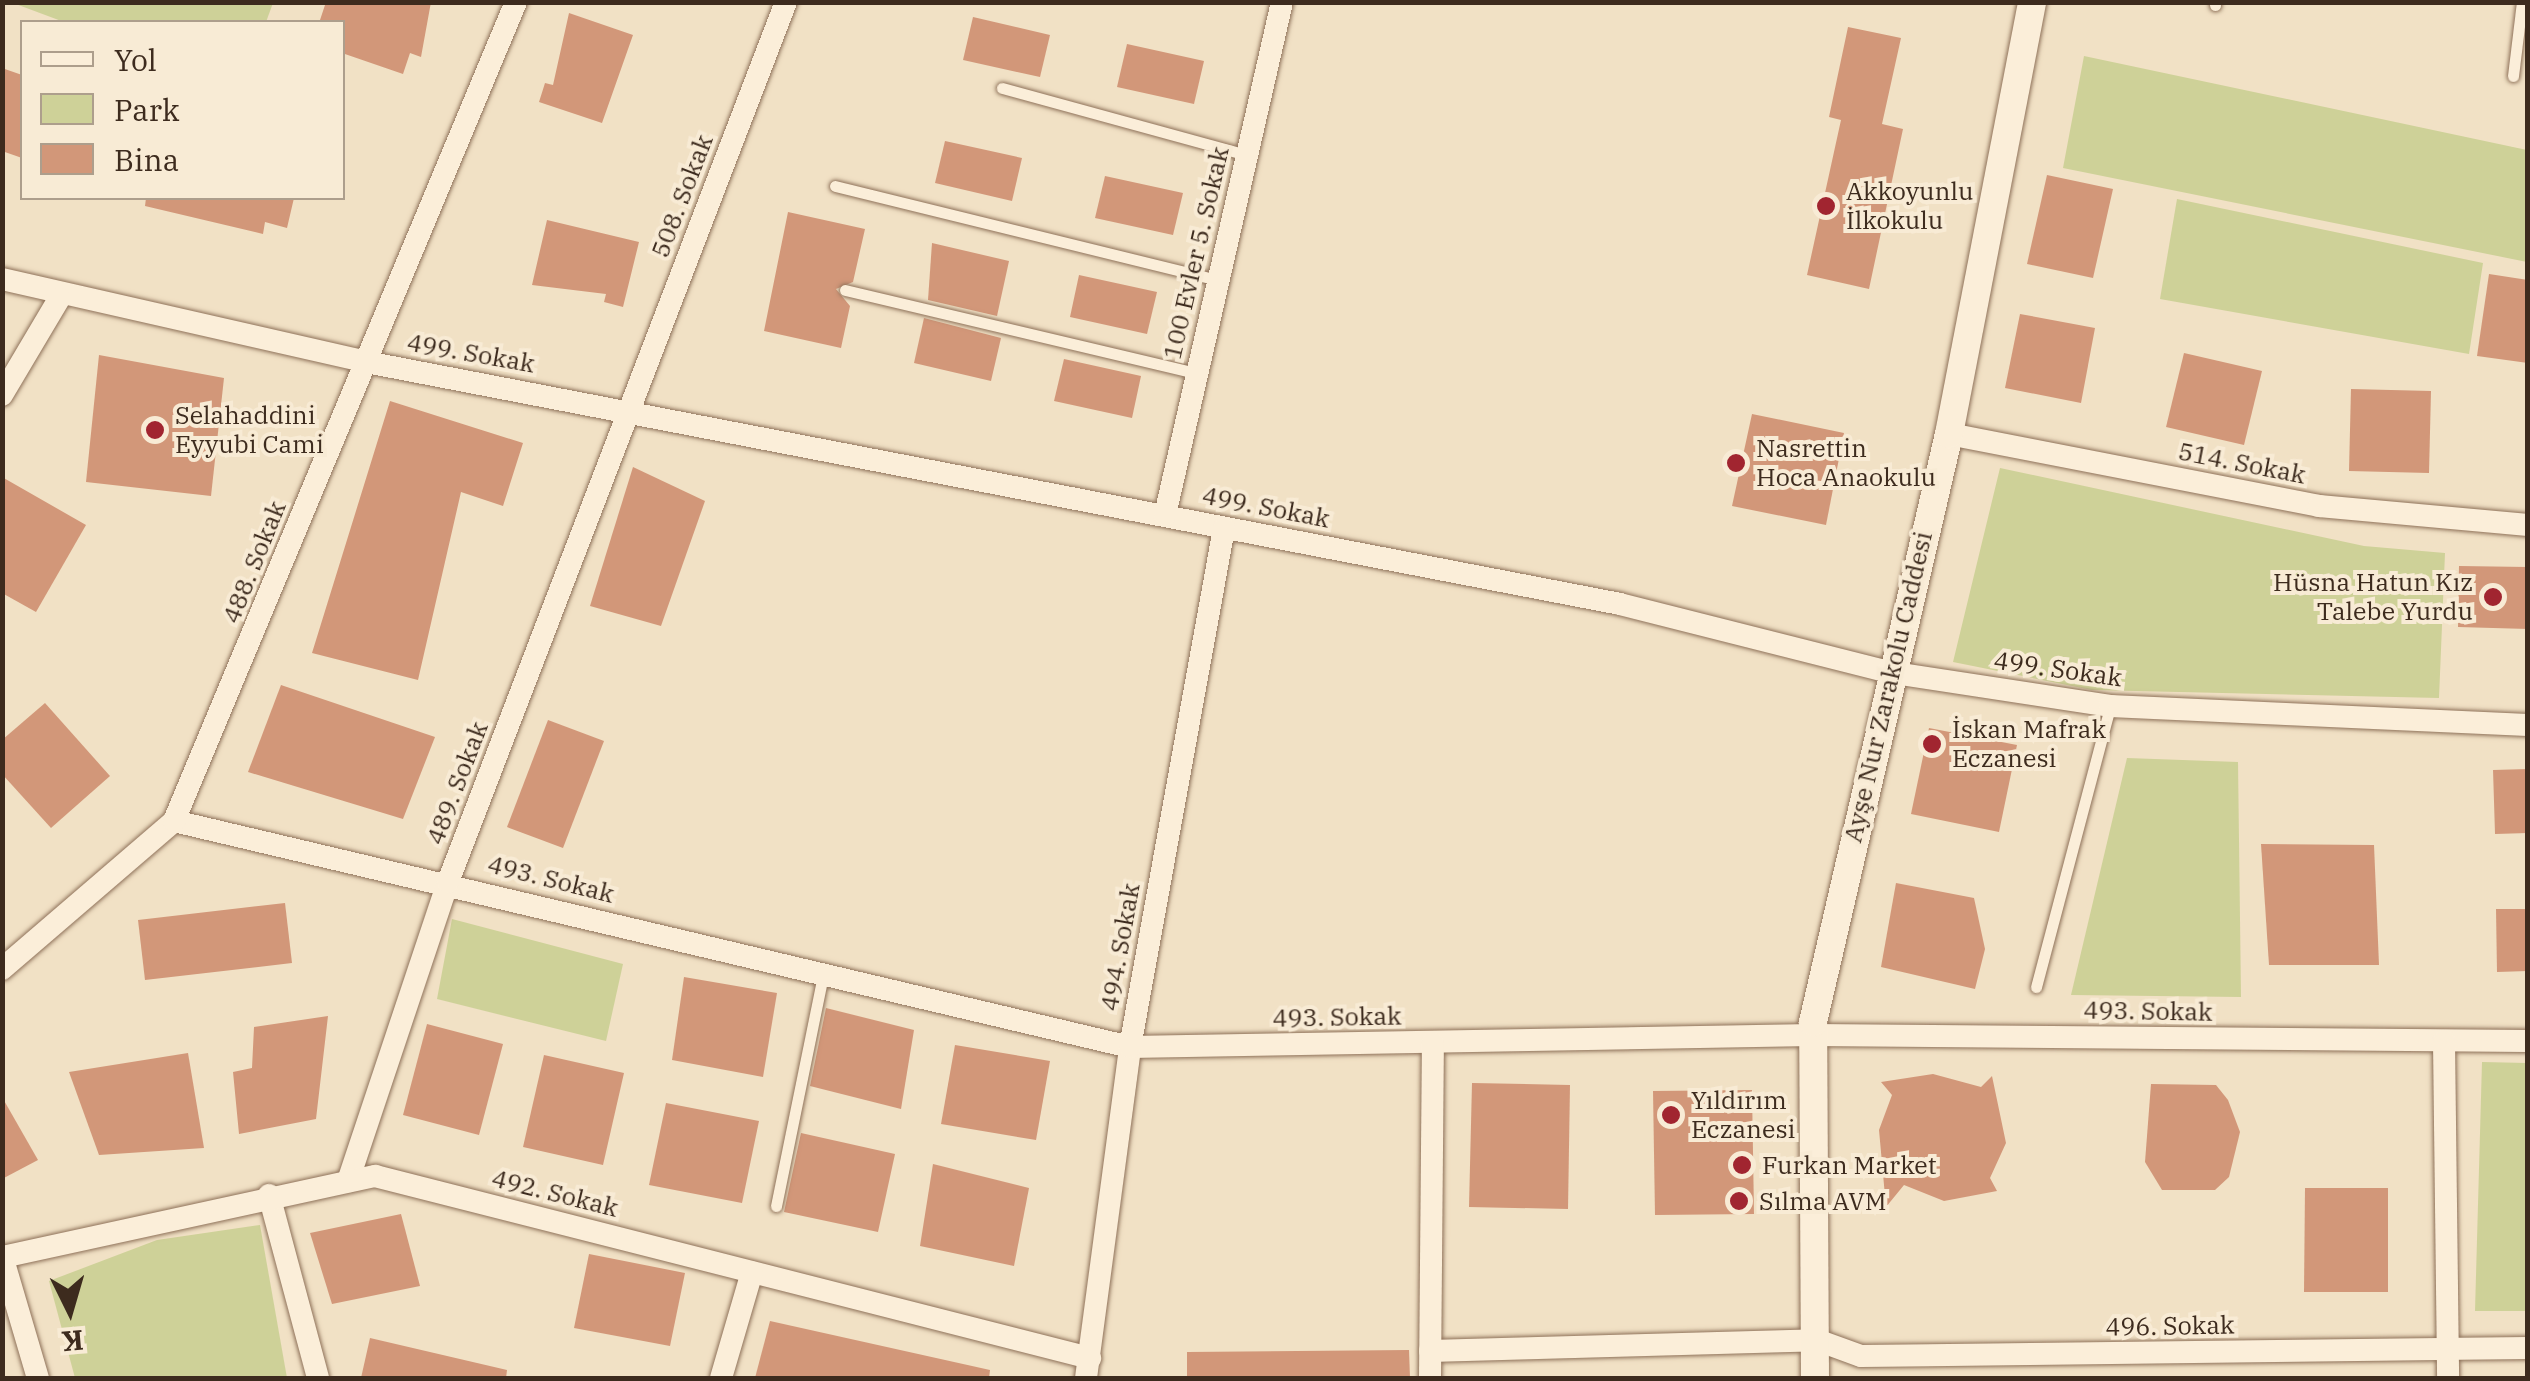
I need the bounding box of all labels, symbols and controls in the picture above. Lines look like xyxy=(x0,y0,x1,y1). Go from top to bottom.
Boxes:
legend xyxy=(20,20,345,200)
text: Yol xyxy=(114,40,157,79)
text: Park xyxy=(114,90,180,129)
street label: 508. Sokak xyxy=(645,130,719,262)
text: Bina xyxy=(114,140,179,179)
street label: 100 Evler 5. Sokak xyxy=(1157,144,1235,362)
place label: Akkoyunlu İlkokulu xyxy=(1846,177,1973,236)
marker: Akkoyunlu İlkokulu xyxy=(1815,195,1837,217)
street label: 499. Sokak xyxy=(405,327,537,379)
place label: Selahaddini Eyyubi Cami xyxy=(175,401,324,460)
marker: Selahaddini Eyyubi Cami xyxy=(144,419,166,441)
place label: Nasrettin Hoca Anaokulu xyxy=(1756,434,1936,493)
street label: 514. Sokak xyxy=(2176,436,2308,490)
marker: Nasrettin Hoca Anaokulu xyxy=(1725,452,1747,474)
street label: 499. Sokak xyxy=(1200,480,1332,534)
street label: 488. Sokak xyxy=(216,497,292,627)
street label: Ayşe Nur Zarakolu Caddesi xyxy=(1838,529,1938,845)
place label: Hüsna Hatun Kız Talebe Yurdu xyxy=(2273,568,2473,627)
marker: Hüsna Hatun Kız Talebe Yurdu xyxy=(2482,586,2504,608)
street label: 499. Sokak xyxy=(1992,645,2124,693)
place label: İskan Mafrak Eczanesi xyxy=(1952,715,2106,774)
street label: 489. Sokak xyxy=(420,717,494,849)
marker: İskan Mafrak Eczanesi xyxy=(1921,733,1943,755)
street label: 493. Sokak xyxy=(485,849,617,909)
street label: 494. Sokak xyxy=(1094,881,1146,1013)
street label: 493. Sokak xyxy=(2083,995,2213,1027)
street label: 493. Sokak xyxy=(1272,1001,1402,1033)
place label: Yıldırım Eczanesi xyxy=(1691,1086,1795,1145)
marker: Yıldırım Eczanesi xyxy=(1660,1104,1682,1126)
place label: Furkan Market xyxy=(1762,1150,1937,1180)
marker: Furkan Market xyxy=(1731,1154,1753,1176)
street label: 492. Sokak xyxy=(489,1163,621,1223)
place label: Sılma AVM xyxy=(1759,1186,1887,1216)
marker: Sılma AVM xyxy=(1728,1190,1750,1212)
north arrow xyxy=(20,1261,120,1361)
street label: 496. Sokak xyxy=(2105,1310,2235,1342)
text: K xyxy=(60,1322,85,1361)

